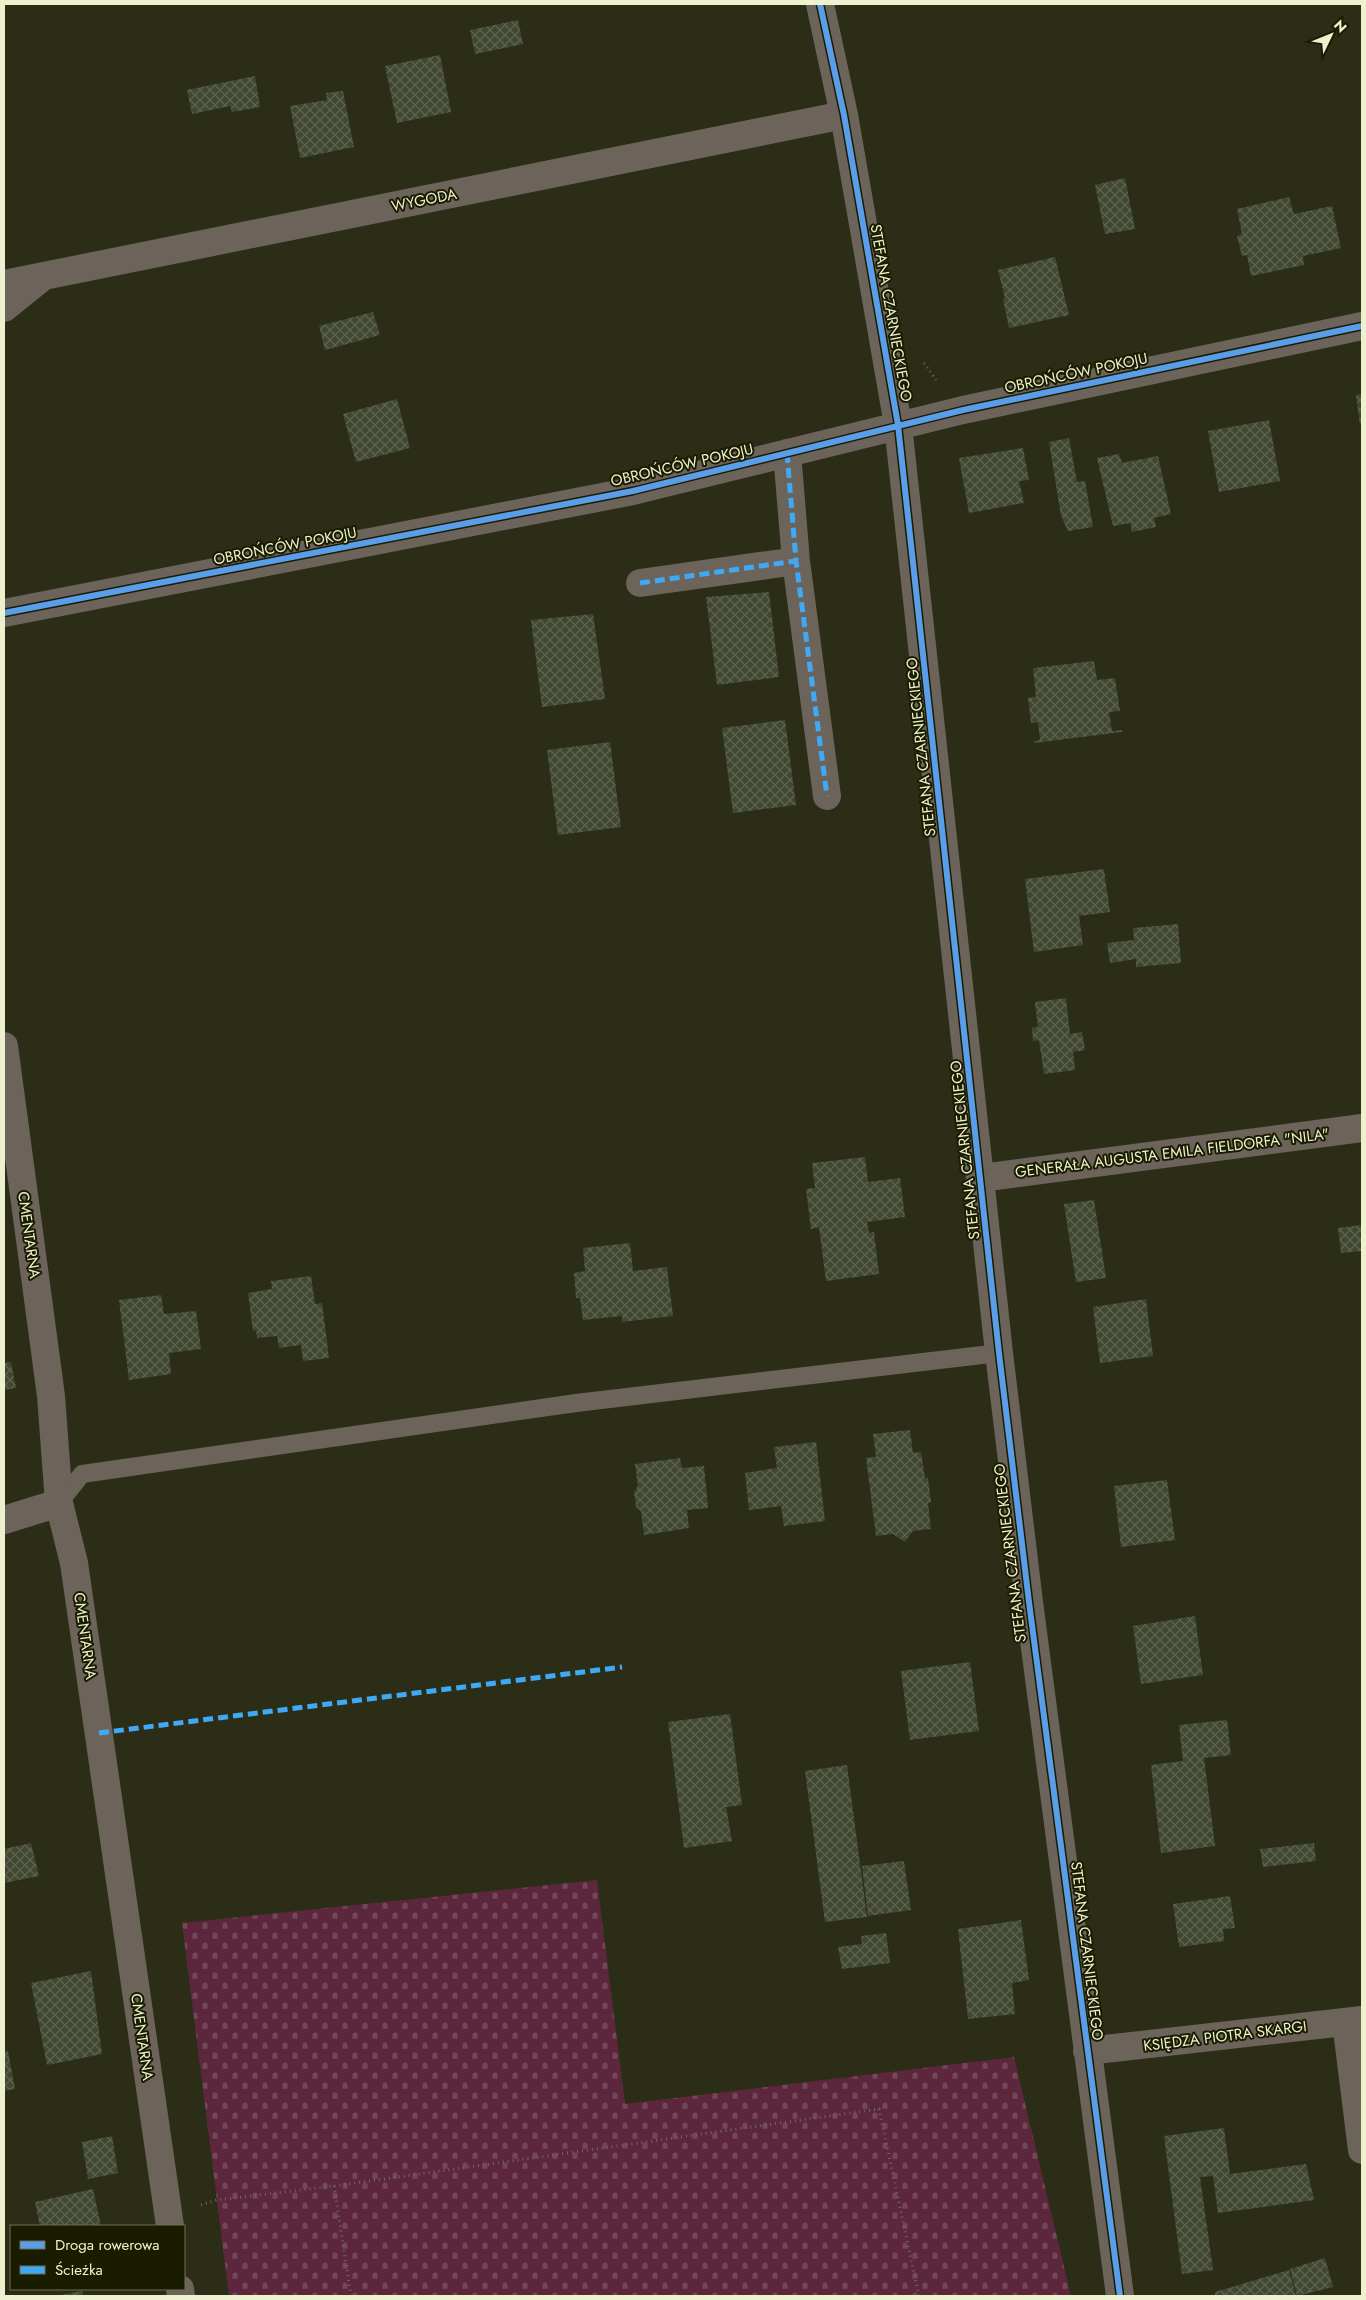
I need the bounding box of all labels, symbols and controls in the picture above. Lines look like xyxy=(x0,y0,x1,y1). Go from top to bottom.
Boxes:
north arrow xyxy=(1306,10,1356,60)
text: N xyxy=(1329,15,1352,37)
street label: WYGODA xyxy=(389,183,459,217)
street label: STEFANA CZARNIECKIEGO xyxy=(865,222,917,404)
street label: OBROŃCÓW POKOJU xyxy=(1002,347,1150,399)
street label: OBROŃCÓW POKOJU xyxy=(609,438,755,492)
street label: OBROŃCÓW POKOJU xyxy=(211,521,359,571)
street label: STEFANA CZARNIECKIEGO xyxy=(901,656,941,838)
street label: STEFANA CZARNIECKIEGO xyxy=(945,1059,985,1241)
street label: GENERAŁA AUGUSTA EMILA FIELDORFA "NILA" xyxy=(1014,1123,1330,1183)
street label: CMENTARNA xyxy=(12,1190,46,1280)
street label: STEFANA CZARNIECKIEGO xyxy=(988,1462,1032,1644)
street label: CMENTARNA xyxy=(68,1591,102,1681)
street label: STEFANA CZARNIECKIEGO xyxy=(1065,1860,1109,2042)
street label: CMENTARNA xyxy=(125,1992,159,2082)
street label: KSIĘDZA PIOTRA SKARGI xyxy=(1142,2015,1308,2057)
legend xyxy=(10,2225,185,2290)
text: Droga rowerowa xyxy=(55,2234,159,2256)
text: Ścieżka xyxy=(55,2259,103,2281)

